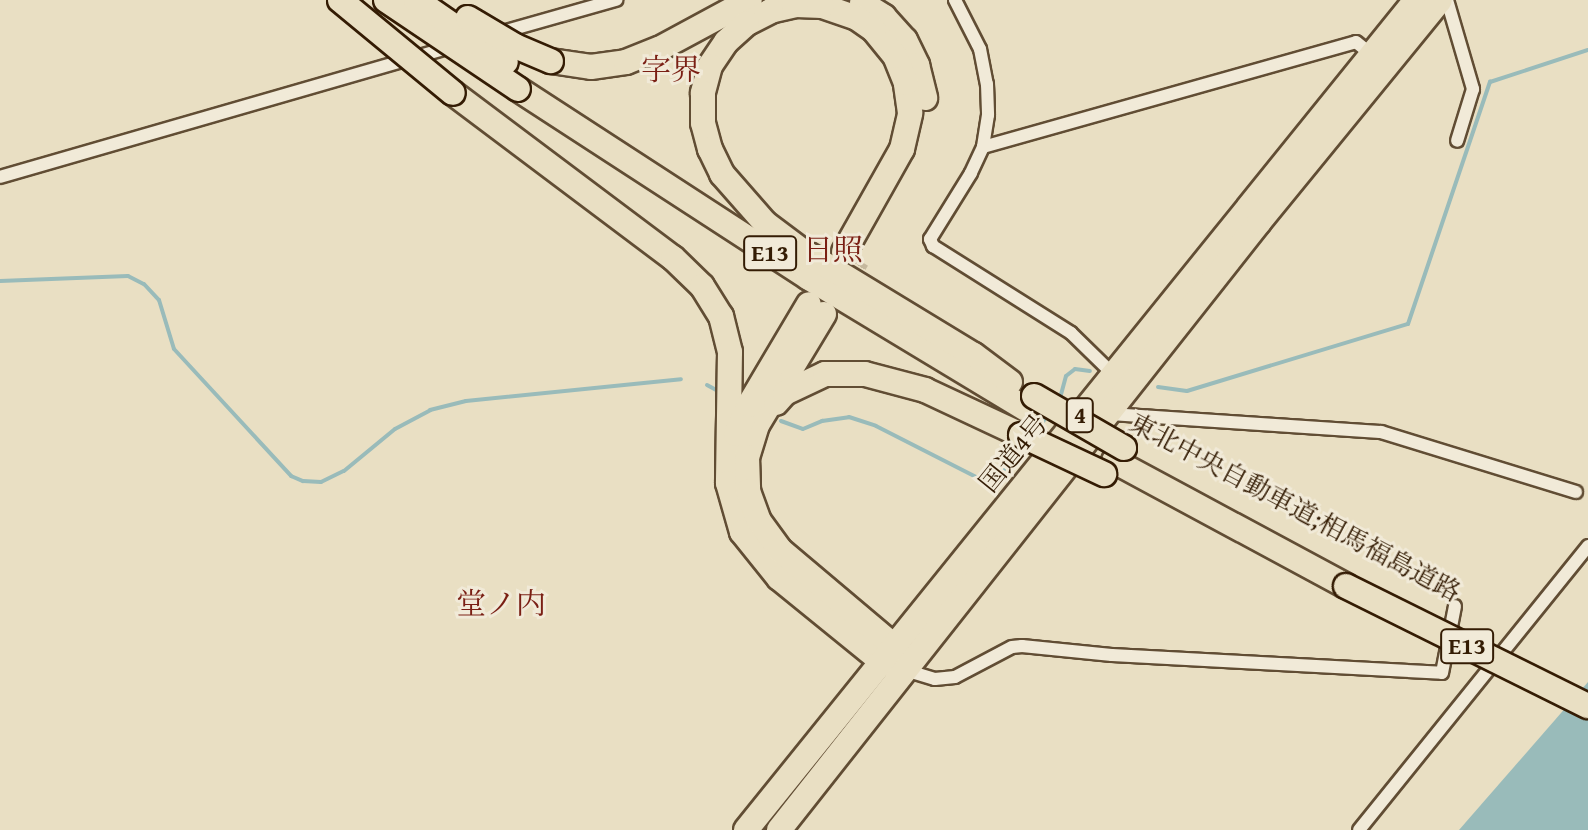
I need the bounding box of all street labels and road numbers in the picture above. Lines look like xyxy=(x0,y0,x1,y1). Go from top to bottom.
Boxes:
road number: E13 xyxy=(742,233,798,273)
road number: 4 xyxy=(1064,395,1096,435)
street label: 東北中央自動車道;相馬福島道路 xyxy=(1124,406,1466,608)
street label: 国道4号 xyxy=(972,408,1054,498)
road number: E13 xyxy=(1439,626,1495,666)

